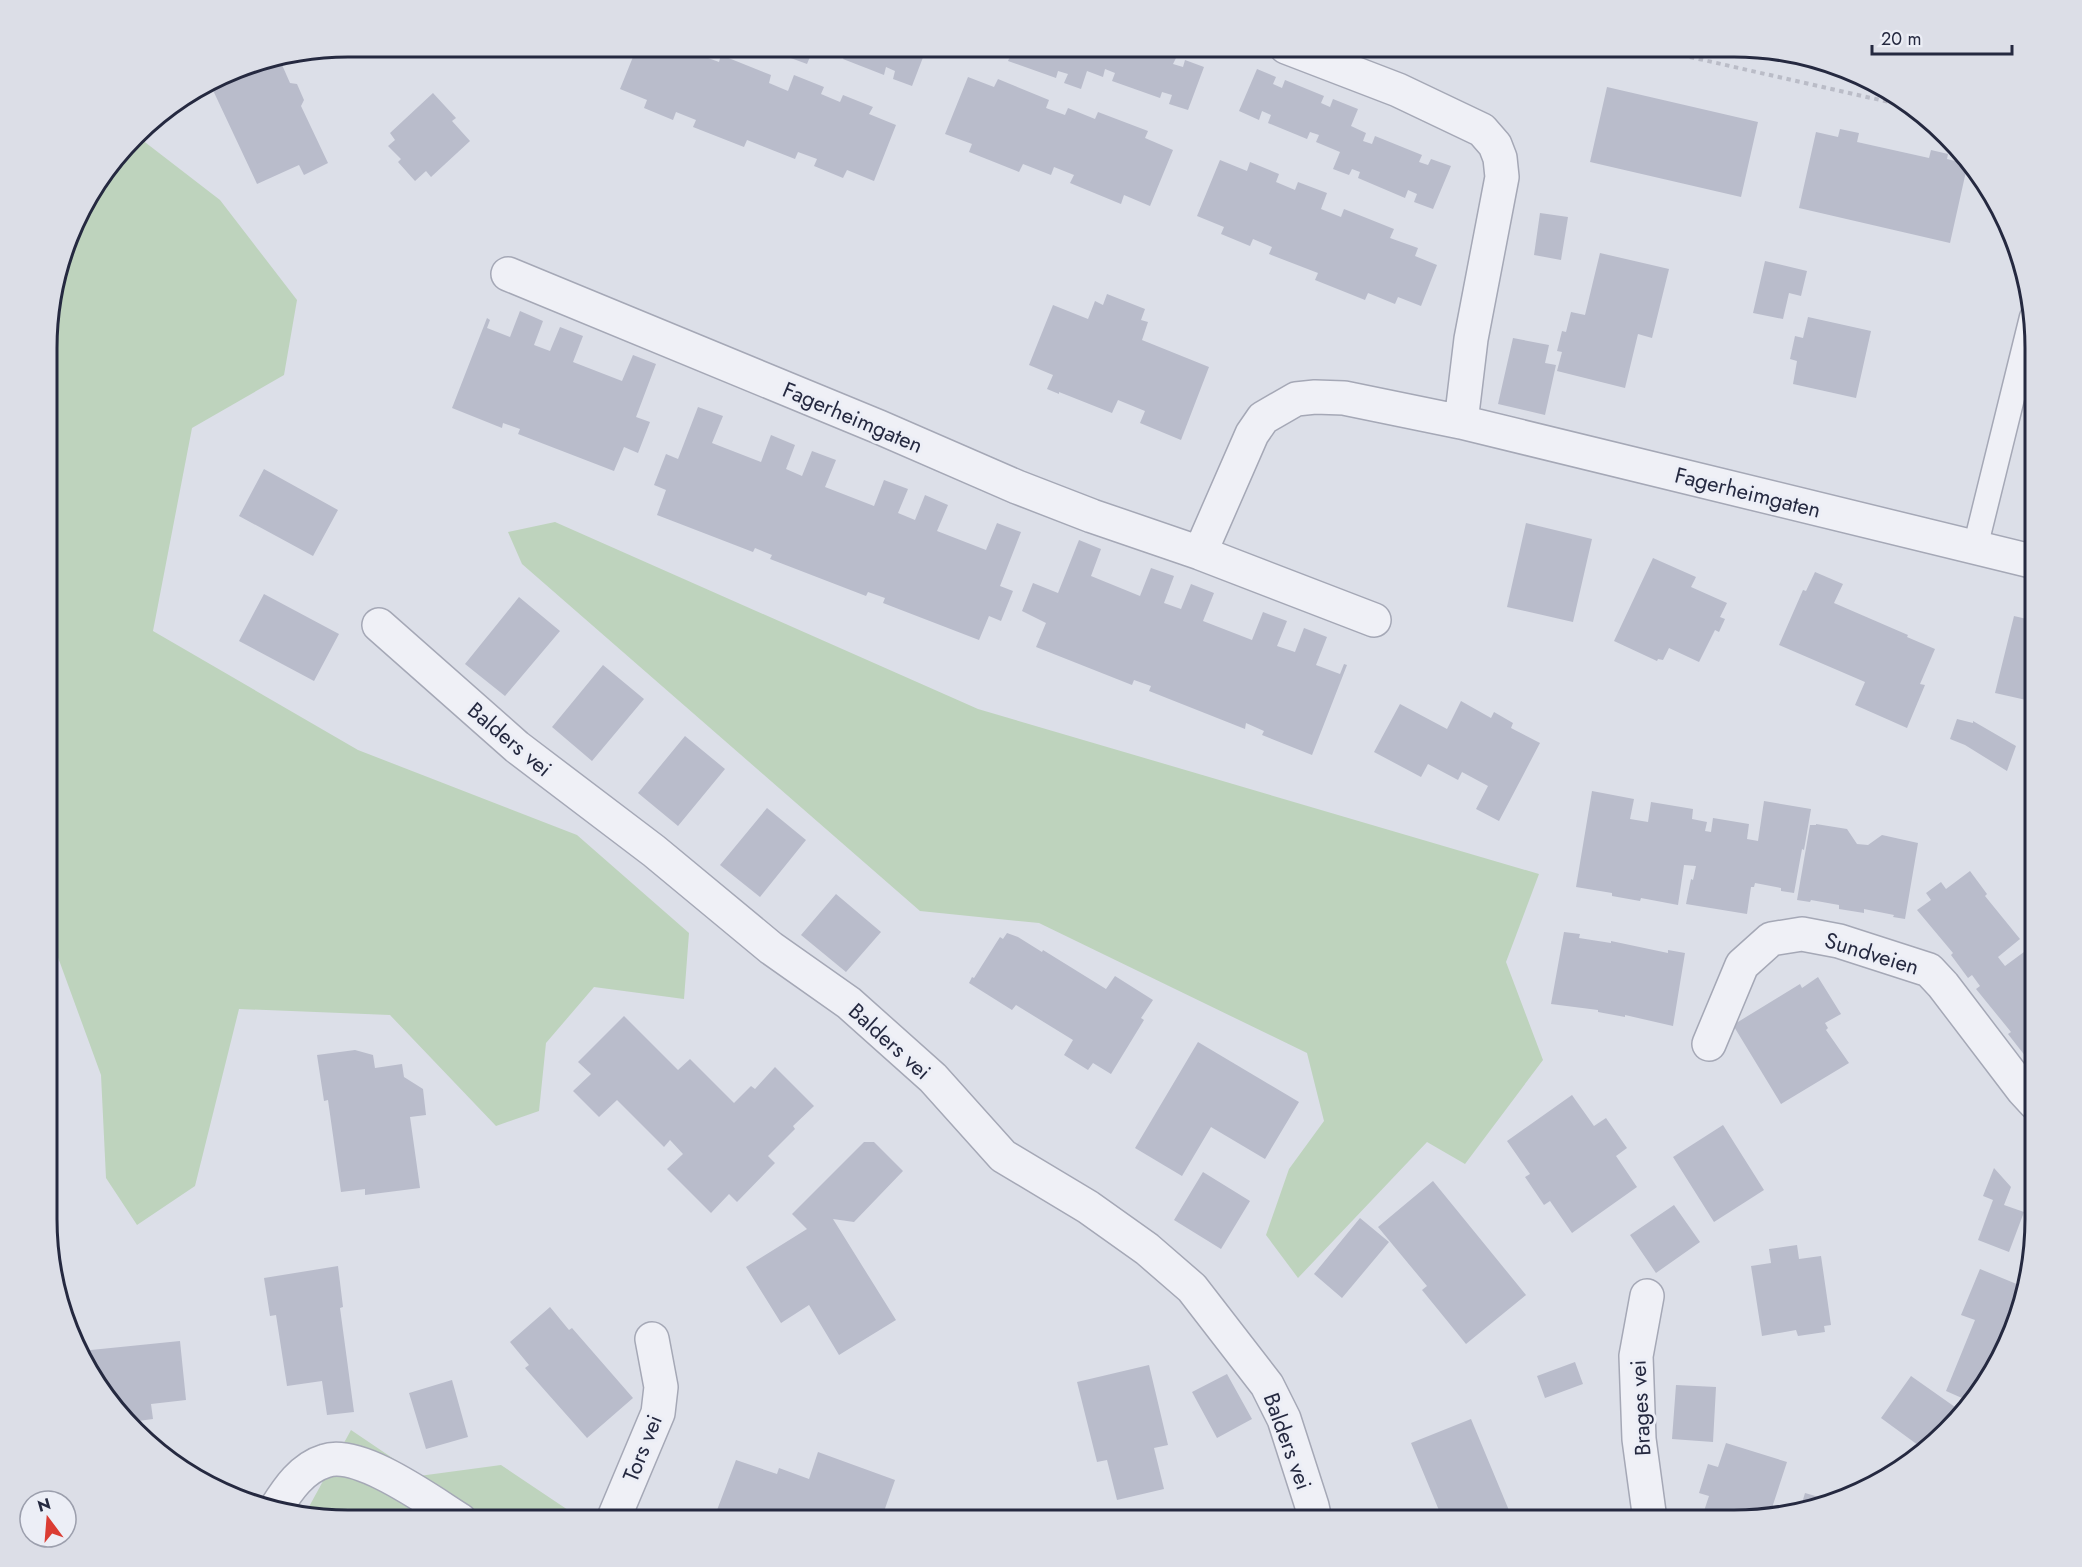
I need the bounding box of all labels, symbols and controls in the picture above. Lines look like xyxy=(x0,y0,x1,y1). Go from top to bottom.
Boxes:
scale bar xyxy=(1872,18,2012,56)
text: 20 m xyxy=(1881,26,1921,52)
street label: Fagerheimgaten xyxy=(778,373,928,461)
street label: Fagerheimgaten xyxy=(1672,458,1824,526)
street label: Balders vei xyxy=(461,694,559,784)
street label: Sundveien xyxy=(1821,924,1923,982)
street label: Balders vei xyxy=(842,995,938,1087)
street label: Brages vei xyxy=(1622,1359,1658,1457)
street label: Balders vei xyxy=(1256,1388,1320,1494)
street label: Tors vei xyxy=(614,1410,670,1486)
north arrow xyxy=(18,1489,78,1549)
text: N xyxy=(35,1492,53,1518)

